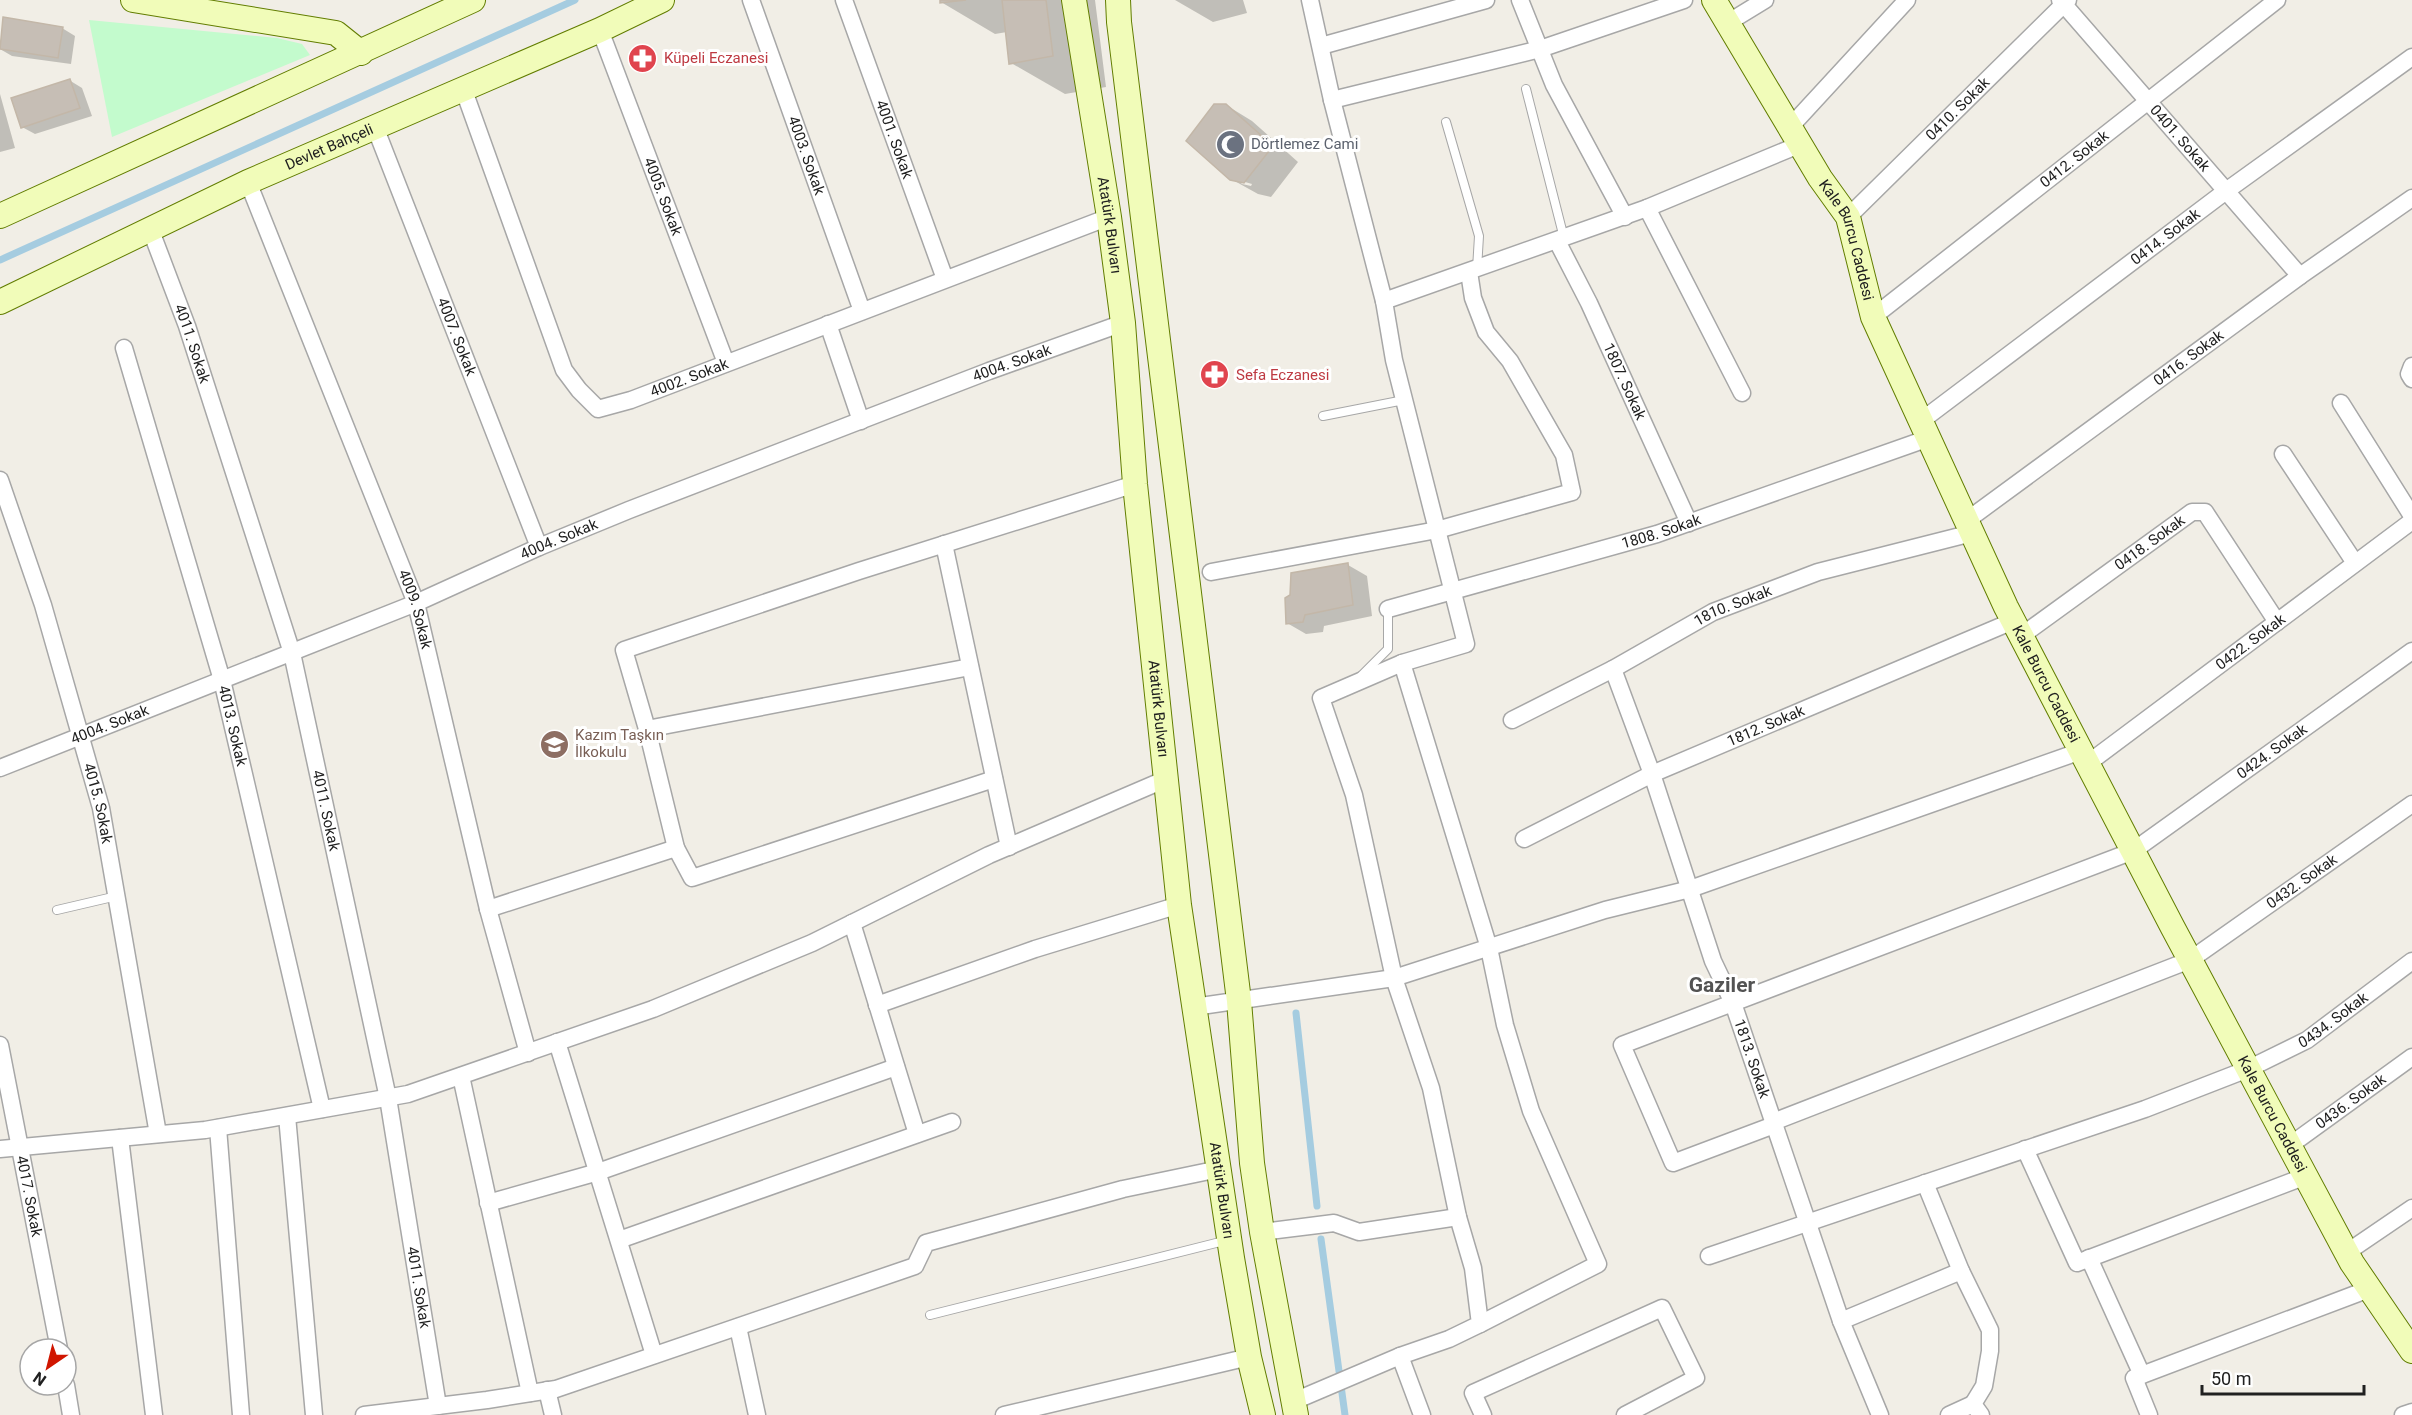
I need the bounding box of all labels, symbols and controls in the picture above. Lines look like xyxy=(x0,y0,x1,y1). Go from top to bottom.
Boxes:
pharmacy icon: Küpeli Eczanesi xyxy=(627,42,659,74)
place label: Küpeli Eczanesi xyxy=(664,49,768,67)
street label: 0410. Sokak xyxy=(1922,73,1994,144)
street label: 4001. Sokak xyxy=(872,97,917,181)
street label: 0401. Sokak xyxy=(2146,101,2214,175)
street label: 4003. Sokak xyxy=(784,114,829,198)
street label: Devlet Bahçeli xyxy=(282,120,376,174)
street label: 0412. Sokak xyxy=(2036,126,2113,191)
mosque icon: Dörtlemez Cami xyxy=(1214,128,1246,160)
place label: Dörtlemez Cami xyxy=(1251,135,1358,153)
street label: 4005. Sokak xyxy=(640,155,686,239)
street label: Atatürk Bulvarı xyxy=(1094,175,1125,275)
street label: Kale Burcu Caddesi xyxy=(1815,176,1878,302)
street label: 0414. Sokak xyxy=(2127,205,2204,269)
street label: 4007. Sokak xyxy=(433,295,480,379)
street label: 4011. Sokak xyxy=(171,302,214,386)
street label: 0416. Sokak xyxy=(2150,326,2227,389)
street label: 4004. Sokak xyxy=(970,340,1054,386)
street label: 1807. Sokak xyxy=(1599,340,1650,423)
street label: 4002. Sokak xyxy=(648,354,731,401)
pharmacy icon: Sefa Eczanesi xyxy=(1199,359,1231,391)
place label: Sefa Eczanesi xyxy=(1236,366,1329,384)
street label: 1808. Sokak xyxy=(1620,510,1704,552)
street label: 0418. Sokak xyxy=(2111,511,2189,574)
street label: 4004. Sokak xyxy=(517,515,601,563)
street label: 4009. Sokak xyxy=(395,567,436,651)
street label: 1810. Sokak xyxy=(1691,581,1774,630)
street label: 0422. Sokak xyxy=(2212,610,2289,674)
street label: Kale Burcu Caddesi xyxy=(2008,622,2084,746)
street label: Atatürk Bulvarı xyxy=(1144,659,1173,758)
street label: 4013. Sokak xyxy=(215,683,251,768)
street label: 4004. Sokak xyxy=(68,701,152,748)
street label: 1812. Sokak xyxy=(1724,701,1807,750)
street label: 0424. Sokak xyxy=(2233,720,2311,783)
place label: Kazım Taşkın İlkokulu xyxy=(575,726,664,761)
school or university icon: Kazım Taşkın İlkokulu xyxy=(538,728,570,760)
street label: 4015. Sokak xyxy=(80,761,116,845)
street label: 4011. Sokak xyxy=(308,768,344,853)
street label: 0432. Sokak xyxy=(2263,850,2341,912)
district label: Gaziler xyxy=(1689,973,1755,997)
street label: 0434. Sokak xyxy=(2295,988,2372,1052)
street label: 1813. Sokak xyxy=(1730,1017,1774,1101)
street label: Kale Burcu Caddesi xyxy=(2234,1053,2311,1175)
street label: 0436. Sokak xyxy=(2312,1070,2390,1133)
street label: Atatürk Bulvarı xyxy=(1206,1141,1238,1240)
street label: 4017. Sokak xyxy=(13,1154,46,1239)
street label: 4011. Sokak xyxy=(403,1245,434,1330)
north arrow xyxy=(18,1337,78,1397)
scale bar xyxy=(2202,1358,2364,1396)
text: N xyxy=(30,1368,50,1390)
text: 50 m xyxy=(2211,1368,2251,1389)

